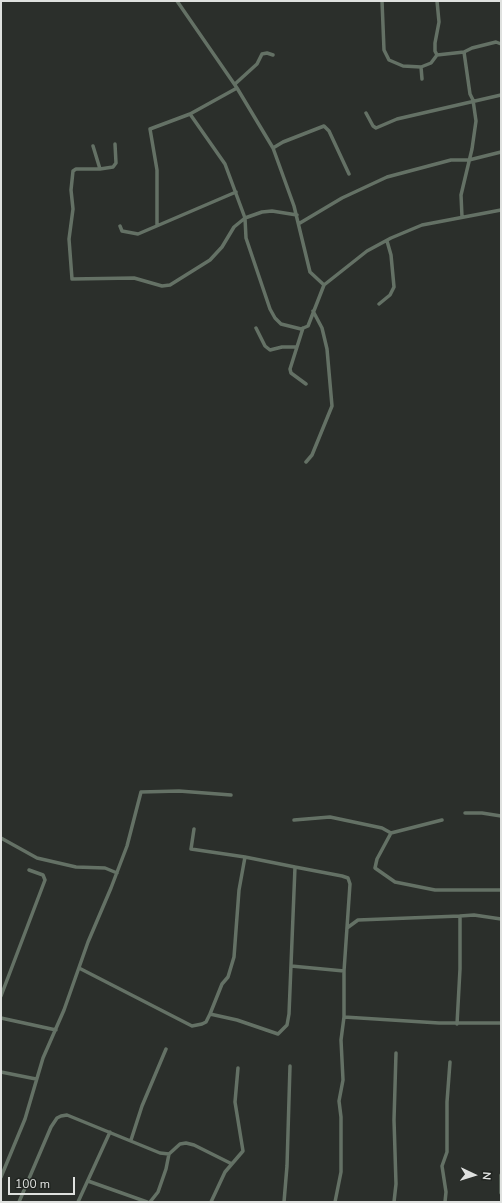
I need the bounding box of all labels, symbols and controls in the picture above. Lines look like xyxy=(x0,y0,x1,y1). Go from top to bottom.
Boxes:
north arrow xyxy=(454,1155,494,1195)
scale bar xyxy=(10,1169,77,1195)
text: N xyxy=(479,1171,494,1180)
text: 100 m xyxy=(15,1176,50,1192)

